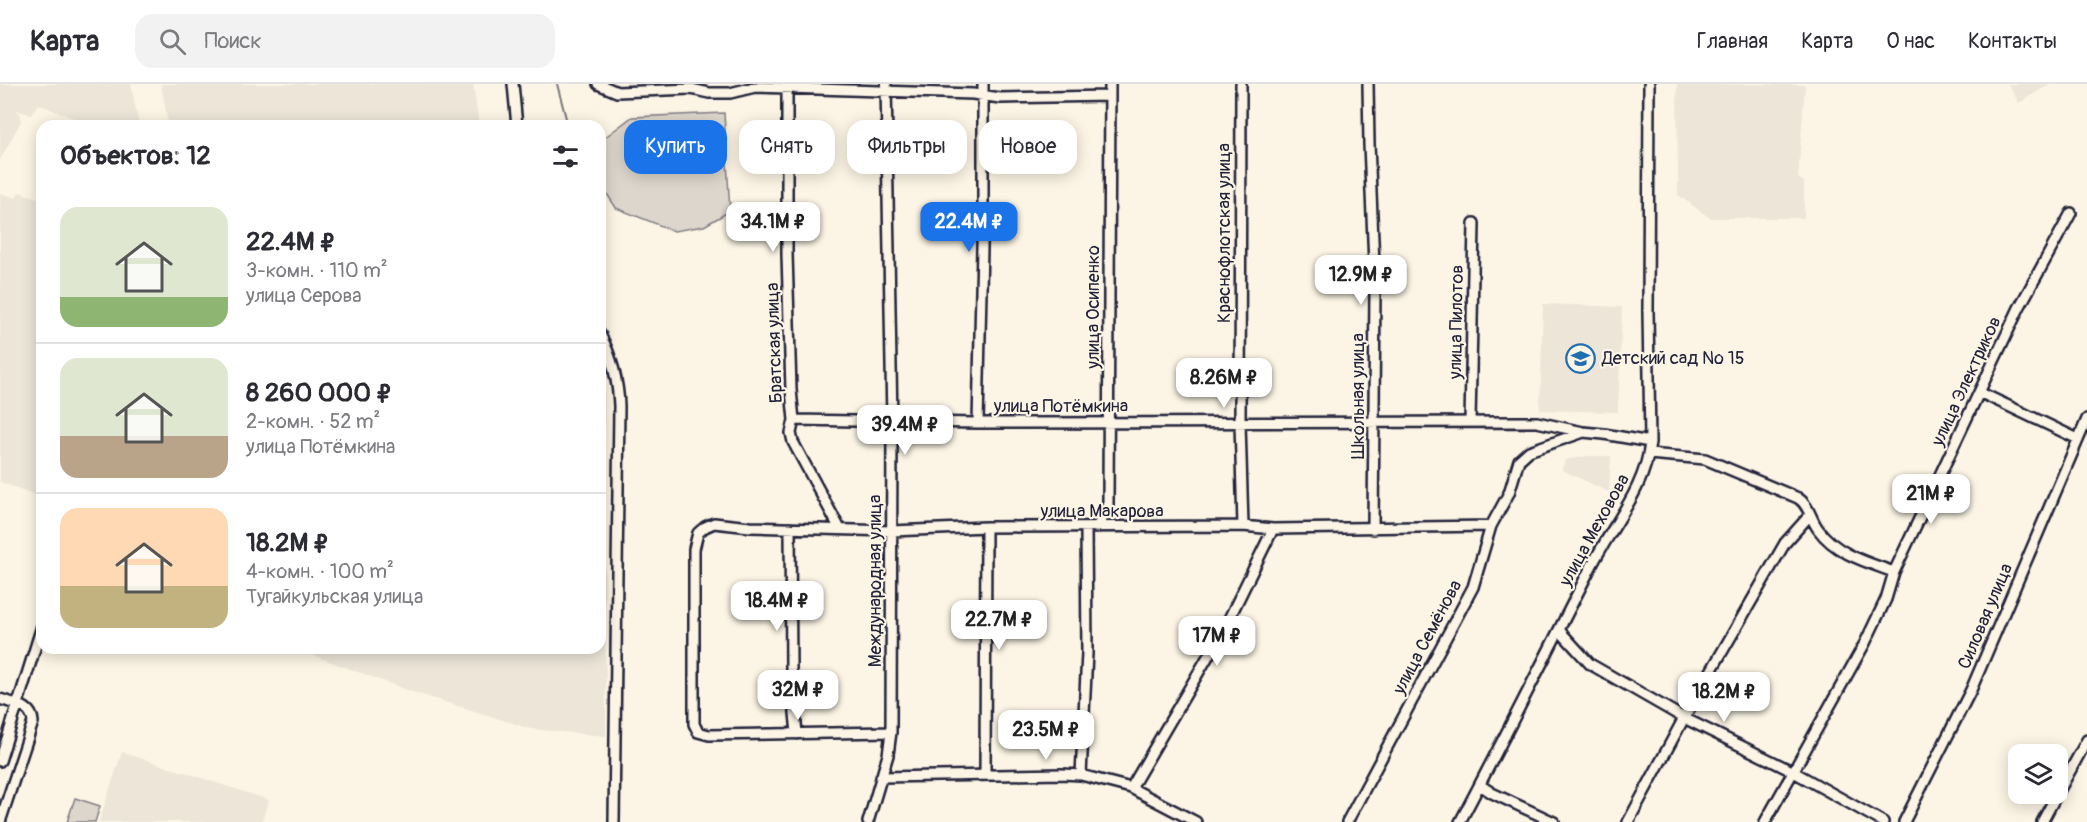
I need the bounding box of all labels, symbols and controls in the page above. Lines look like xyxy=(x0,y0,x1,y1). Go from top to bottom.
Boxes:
search box xyxy=(135,14,555,68)
text: Карта xyxy=(30,24,99,59)
icon: search xyxy=(156,25,189,58)
text: Поиск xyxy=(204,27,262,55)
text: Главная xyxy=(1697,28,1768,55)
text: Карта xyxy=(1801,28,1853,55)
text: О нас xyxy=(1886,28,1935,55)
text: Контакты xyxy=(1968,28,2057,55)
chip: Купить xyxy=(624,120,727,174)
chip: Снять xyxy=(739,120,835,174)
chip: Фильтры xyxy=(847,120,967,174)
chip: Новое xyxy=(979,120,1077,174)
text: Объектов: 12 xyxy=(60,140,211,172)
icon: filters xyxy=(549,140,582,173)
street label: Краснофлотская улица xyxy=(1213,143,1236,323)
pin: 34.1M ₽ xyxy=(718,202,828,253)
pin: 22.4M ₽ xyxy=(914,202,1024,253)
text: 34.1M ₽ xyxy=(740,209,806,234)
text: 22.4M ₽ xyxy=(934,209,1004,234)
text: 22.4M ₽ xyxy=(246,226,336,258)
icon: home xyxy=(108,231,180,303)
street label: улица Осипенко xyxy=(1082,245,1105,370)
pin: 12.9M ₽ xyxy=(1306,255,1416,306)
text: 3-комн. · 110 m² xyxy=(246,258,388,283)
text: 12.9M ₽ xyxy=(1329,262,1393,287)
street label: улица Пилотов xyxy=(1444,265,1469,380)
street label: Братская улица xyxy=(761,282,788,404)
text: улица Серова xyxy=(246,283,362,308)
street label: улица Электриков xyxy=(1926,313,2007,451)
street label: Школьная улица xyxy=(1347,333,1370,459)
school or university icon: Детский сад № 15 xyxy=(1565,342,1597,374)
place label: Детский сад № 15 xyxy=(1601,347,1744,370)
pin: 8.26M ₽ xyxy=(1169,358,1279,409)
text: 8.26M ₽ xyxy=(1190,365,1258,390)
text: 8 260 000 ₽ xyxy=(246,377,392,409)
icon: home xyxy=(108,382,180,454)
street label: улица Потёмкина xyxy=(993,395,1128,418)
pin: 39.4M ₽ xyxy=(850,405,960,456)
text: 2-комн. · 52 m² xyxy=(246,409,380,434)
text: 39.4M ₽ xyxy=(871,412,939,437)
text: улица Потёмкина xyxy=(246,434,395,459)
street label: улица Меховова xyxy=(1554,470,1635,591)
pin: 21M ₽ xyxy=(1889,474,1973,525)
text: 21M ₽ xyxy=(1906,481,1956,506)
street label: Международная улица xyxy=(864,495,887,667)
street label: улица Макарова xyxy=(1039,500,1164,523)
text: 18.2M ₽ xyxy=(246,527,329,559)
icon: home xyxy=(108,532,180,604)
text: 4-комн. · 100 m² xyxy=(246,559,394,584)
street label: Силовая улица xyxy=(1953,560,2018,673)
street label: улица Семёнова xyxy=(1387,576,1467,699)
pin: 18.4M ₽ xyxy=(722,581,832,632)
text: Тугайкульская улица xyxy=(246,584,423,609)
text: 18.4M ₽ xyxy=(745,588,809,613)
pin: 22.7M ₽ xyxy=(944,600,1054,651)
text: 22.7M ₽ xyxy=(965,607,1033,632)
pin: 17M ₽ xyxy=(1175,616,1259,667)
text: 17M ₽ xyxy=(1192,623,1242,648)
pin: 32M ₽ xyxy=(756,670,840,721)
pin: 18.2M ₽ xyxy=(1669,672,1779,723)
text: 32M ₽ xyxy=(771,677,825,702)
text: 18.2M ₽ xyxy=(1692,679,1756,704)
pin: 23.5M ₽ xyxy=(991,710,1101,761)
text: 23.5M ₽ xyxy=(1012,717,1080,742)
map controls xyxy=(2008,744,2068,804)
button: layers xyxy=(2008,744,2068,804)

